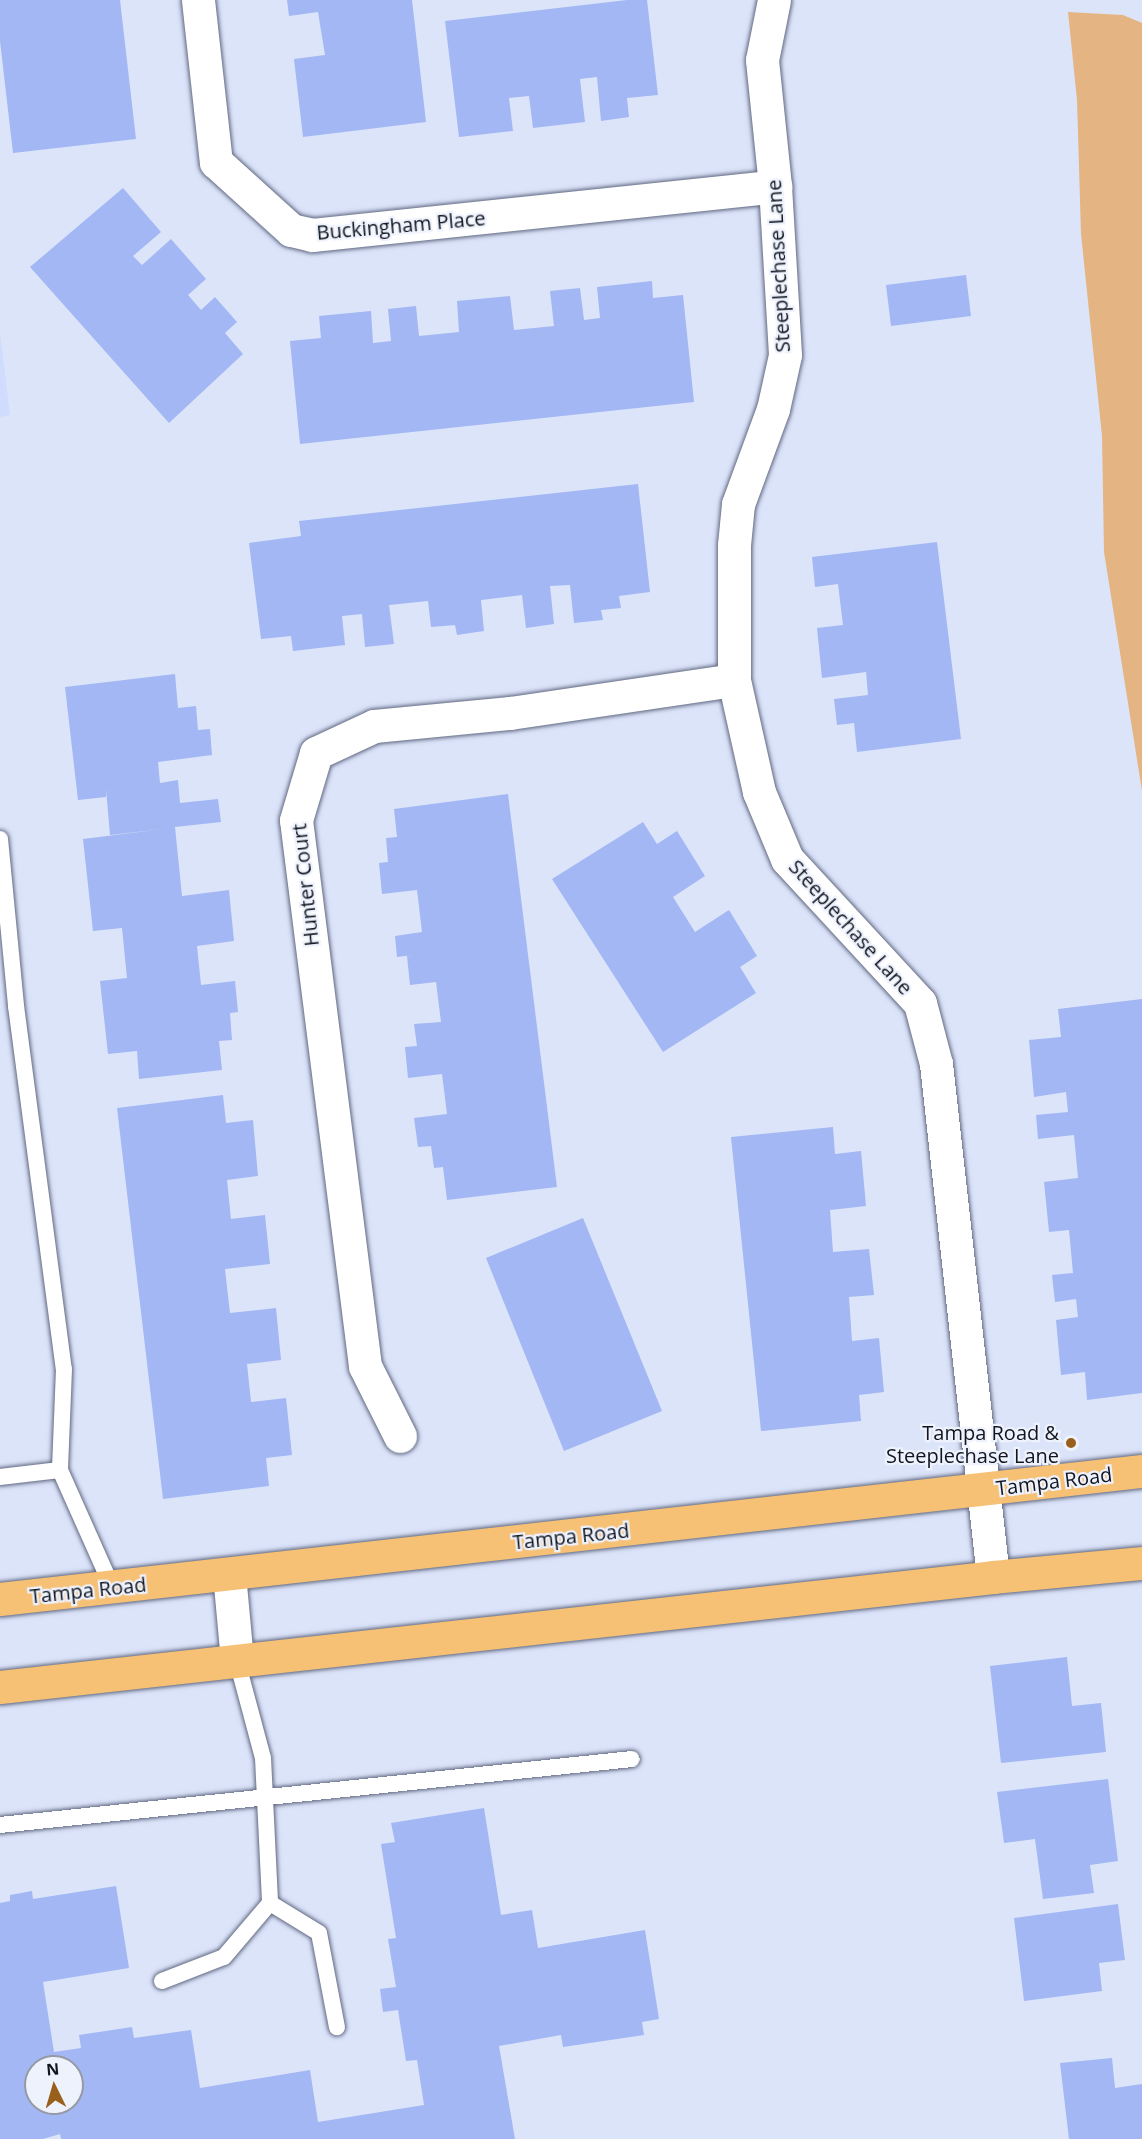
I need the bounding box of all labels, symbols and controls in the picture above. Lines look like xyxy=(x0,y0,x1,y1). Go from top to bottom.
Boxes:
street label: Steeplechase Lane xyxy=(761,179,795,353)
street label: Buckingham Place xyxy=(316,206,486,244)
street label: Hunter Court xyxy=(287,822,323,948)
street label: Steeplechase Lane xyxy=(784,855,918,999)
place label: Tampa Road & Steeplechase Lane xyxy=(886,1420,1059,1467)
marker: Tampa Road & Steeplechase Lane xyxy=(1064,1436,1078,1450)
street label: Tampa Road xyxy=(995,1462,1113,1500)
street label: Tampa Road xyxy=(512,1518,630,1554)
street label: Tampa Road xyxy=(29,1572,147,1608)
north arrow xyxy=(24,2055,84,2115)
text: N xyxy=(45,2058,60,2081)

